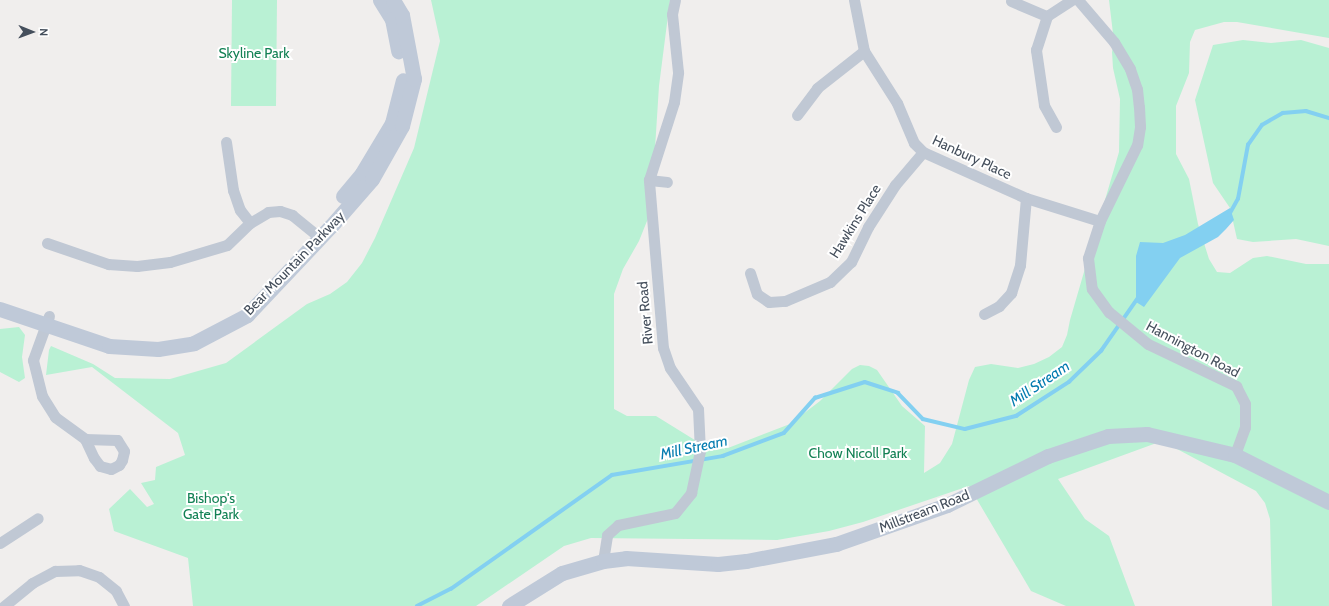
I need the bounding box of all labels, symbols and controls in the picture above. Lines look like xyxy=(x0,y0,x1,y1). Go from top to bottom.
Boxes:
north arrow xyxy=(12,12,52,52)
text: N xyxy=(37,28,51,36)
park label: Skyline Park xyxy=(218,45,290,61)
street label: Hanbury Place xyxy=(930,131,1014,183)
street label: Hawkins Place xyxy=(826,181,884,261)
street label: Bear Mountain Parkway xyxy=(240,208,348,318)
street label: River Road xyxy=(634,281,656,345)
street label: Hannington Road xyxy=(1143,317,1243,381)
water label: Mill Stream xyxy=(1007,357,1073,411)
water label: Mill Stream xyxy=(659,432,729,464)
park label: Chow Nicoll Park xyxy=(809,445,907,461)
street label: Millstream Road xyxy=(877,486,971,536)
park label: Bishop's Gate Park xyxy=(183,490,239,522)

